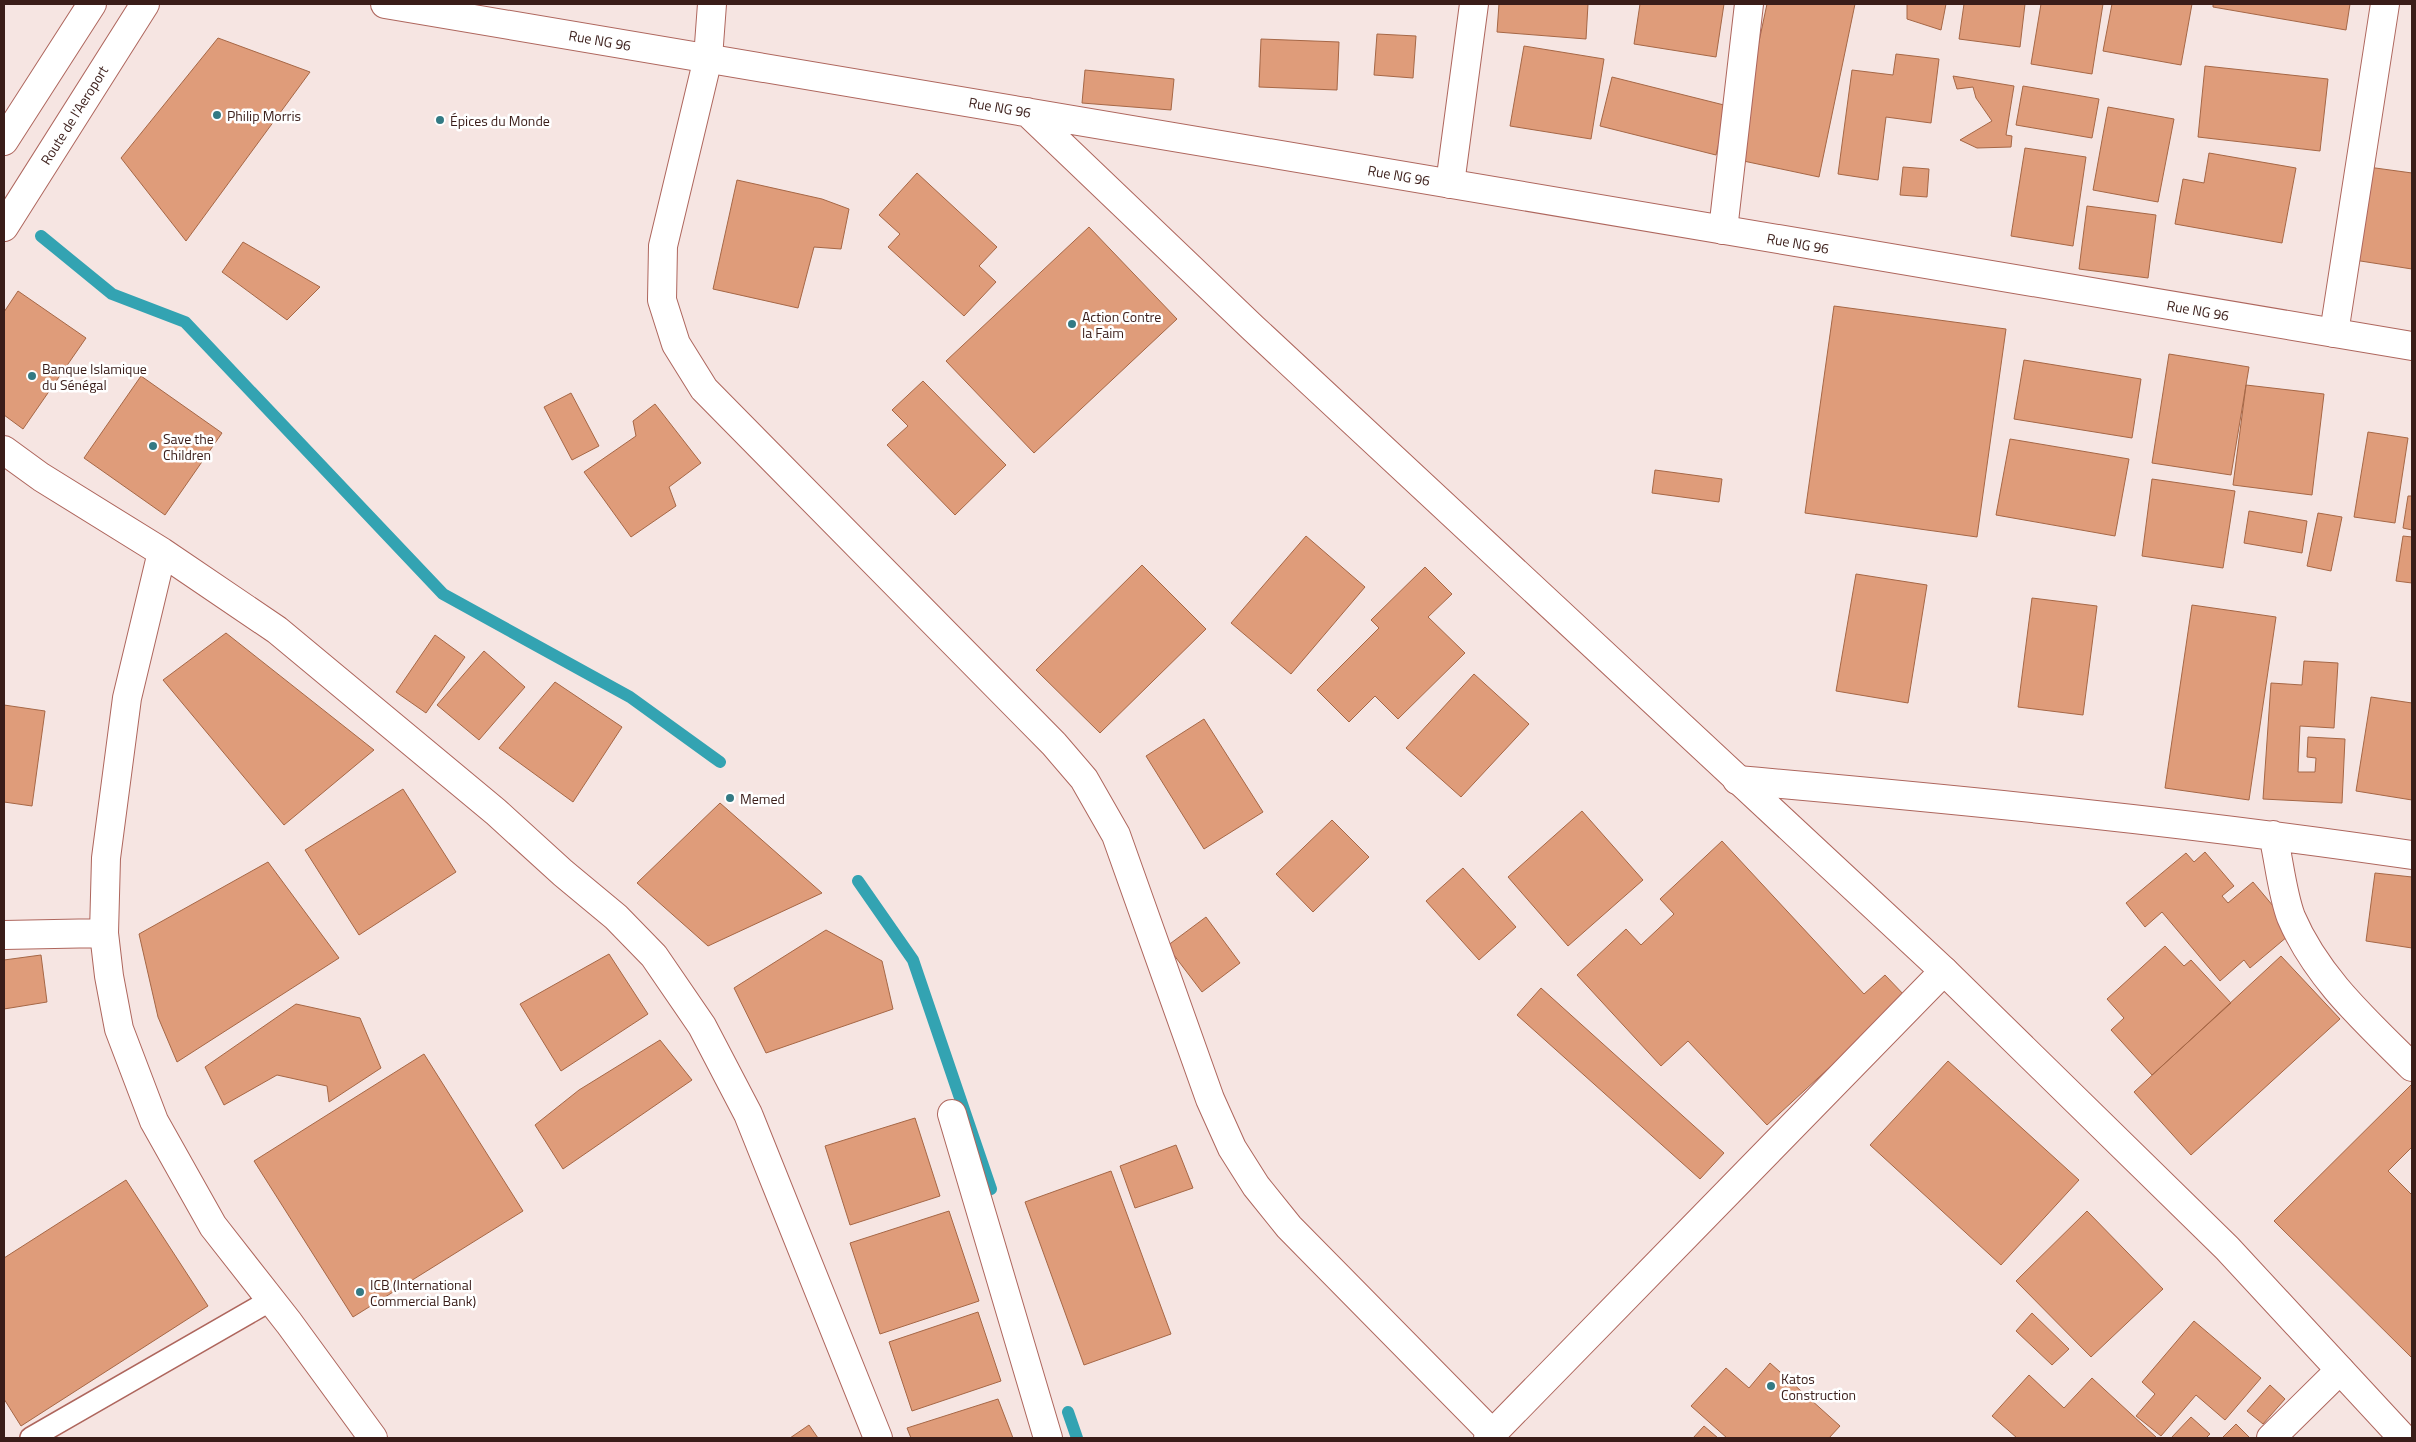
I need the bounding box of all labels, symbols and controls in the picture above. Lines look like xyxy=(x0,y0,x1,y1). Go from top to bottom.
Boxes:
street label: Rue NG 96 xyxy=(567,24,633,56)
street label: Route de l'Aeroport xyxy=(35,61,113,169)
street label: Rue NG 96 xyxy=(967,91,1033,123)
place label: Philip Morris xyxy=(227,105,301,126)
marker: Philip Morris xyxy=(211,109,223,121)
place label: Épices du Monde xyxy=(450,110,550,131)
marker: Épices du Monde xyxy=(434,114,446,126)
street label: Rue NG 96 xyxy=(1366,159,1432,191)
street label: Rue NG 96 xyxy=(1765,227,1831,259)
street label: Rue NG 96 xyxy=(2165,294,2231,326)
place label: Action Contre la Faim xyxy=(1082,306,1161,343)
marker: Action Contre la Faim xyxy=(1066,318,1078,330)
place label: Banque Islamique du Sénégal xyxy=(42,358,147,395)
marker: Banque Islamique du Sénégal xyxy=(26,370,38,382)
place label: Save the Children xyxy=(163,428,214,465)
marker: Save the Children xyxy=(147,440,159,452)
place label: Memed xyxy=(740,788,785,809)
marker: Memed xyxy=(724,792,736,804)
place label: ICB (International Commercial Bank) xyxy=(370,1274,476,1311)
marker: ICB (International Commercial Bank) xyxy=(354,1286,366,1298)
place label: Katos Construction xyxy=(1781,1368,1856,1405)
marker: Katos Construction xyxy=(1765,1380,1777,1392)

